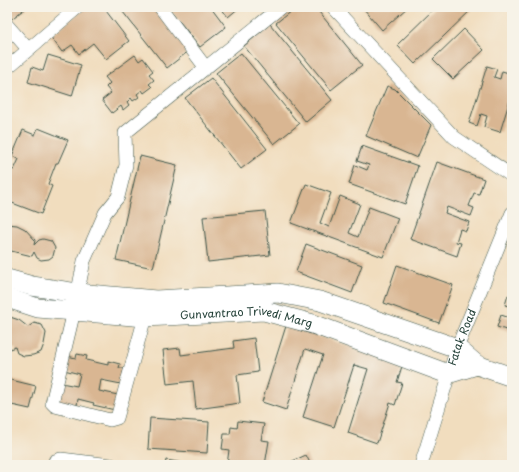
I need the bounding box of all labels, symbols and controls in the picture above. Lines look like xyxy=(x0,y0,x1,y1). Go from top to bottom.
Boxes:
street label: Gunvantrao Trivedi Marg xyxy=(180,302,315,332)
street label: Fatak Road xyxy=(443,306,480,368)

